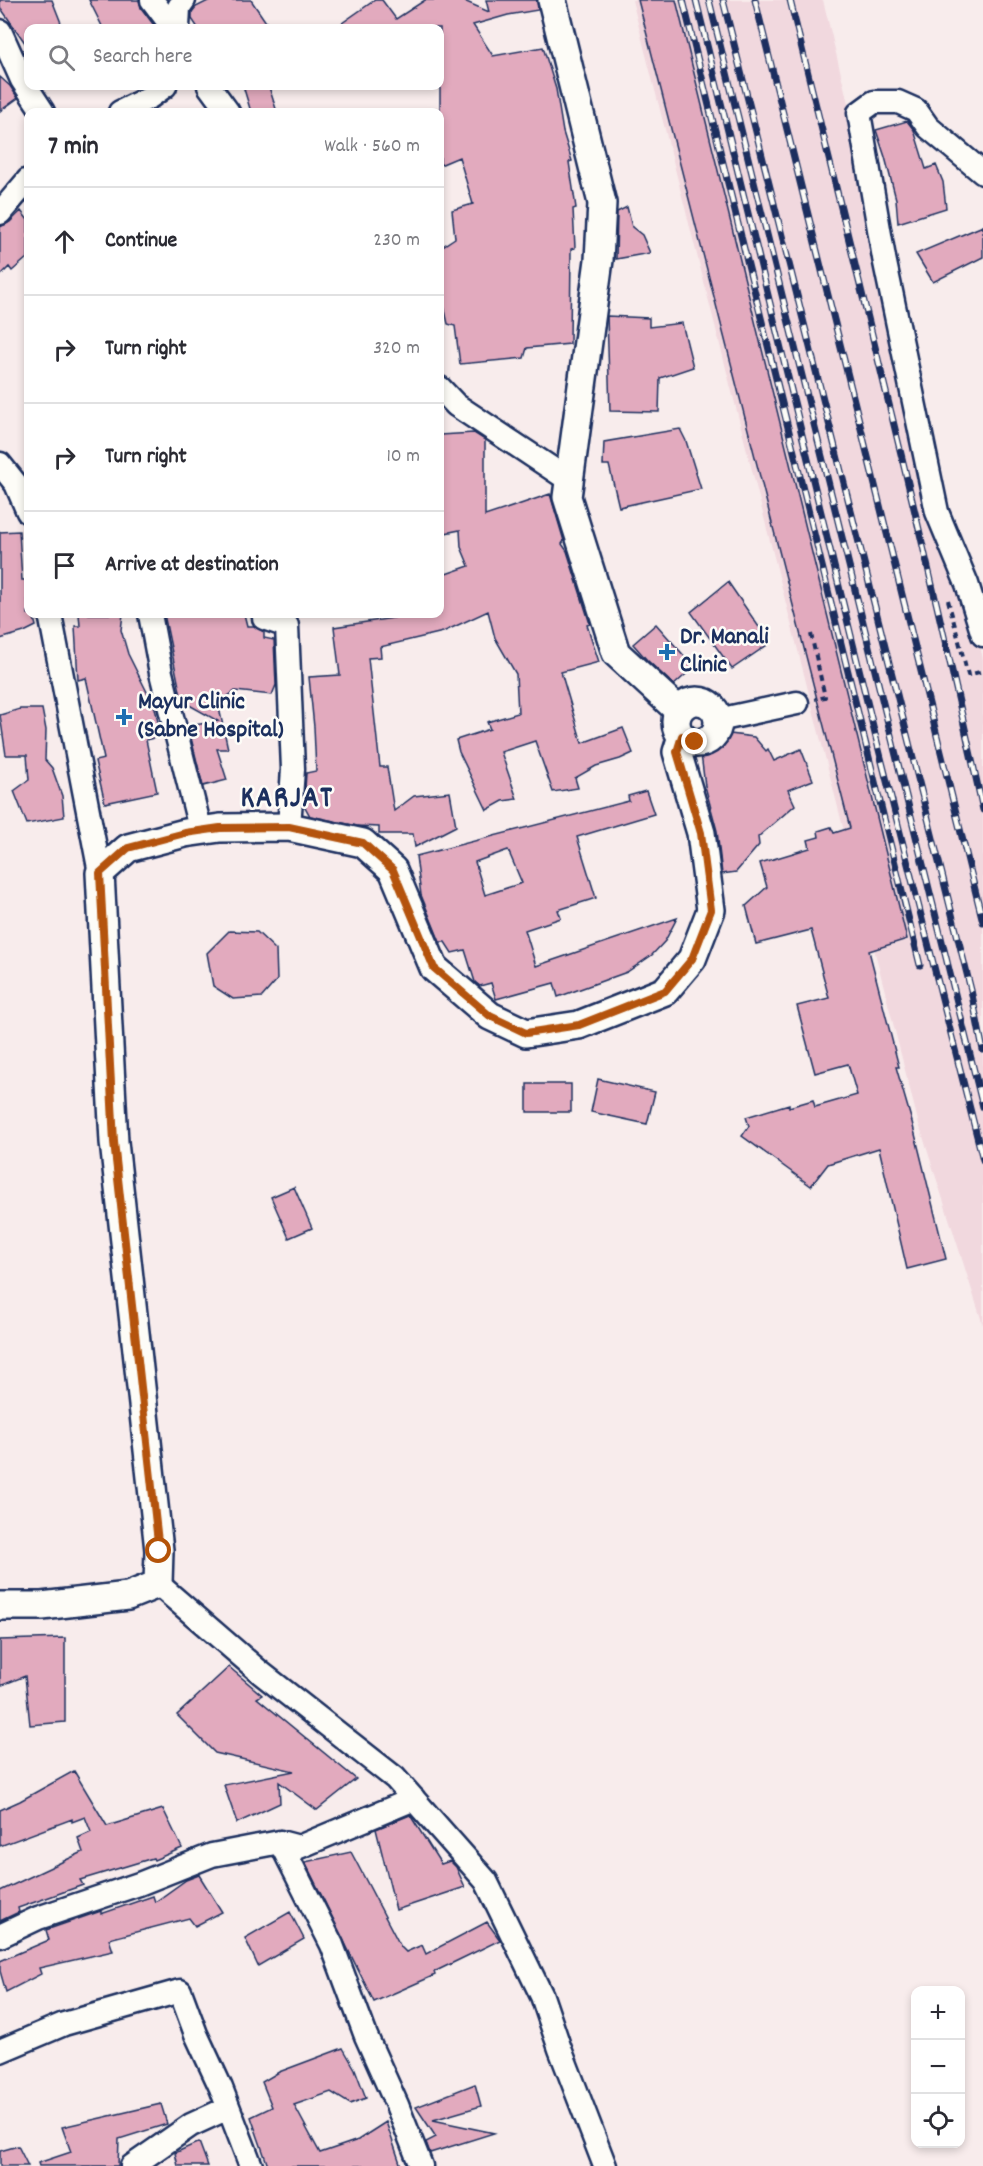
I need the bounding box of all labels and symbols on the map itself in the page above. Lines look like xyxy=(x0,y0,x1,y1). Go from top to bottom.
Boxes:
place label: Dr. Manali Clinic xyxy=(680,621,769,683)
marker: Dr. Manali Clinic xyxy=(658,643,676,661)
place label: Mayur Clinic (Sabne Hospital) xyxy=(138,686,284,748)
marker: Mayur Clinic (Sabne Hospital) xyxy=(115,708,133,726)
route end xyxy=(681,728,707,754)
district label: KARJAT xyxy=(240,779,334,822)
route start xyxy=(145,1537,171,1563)

